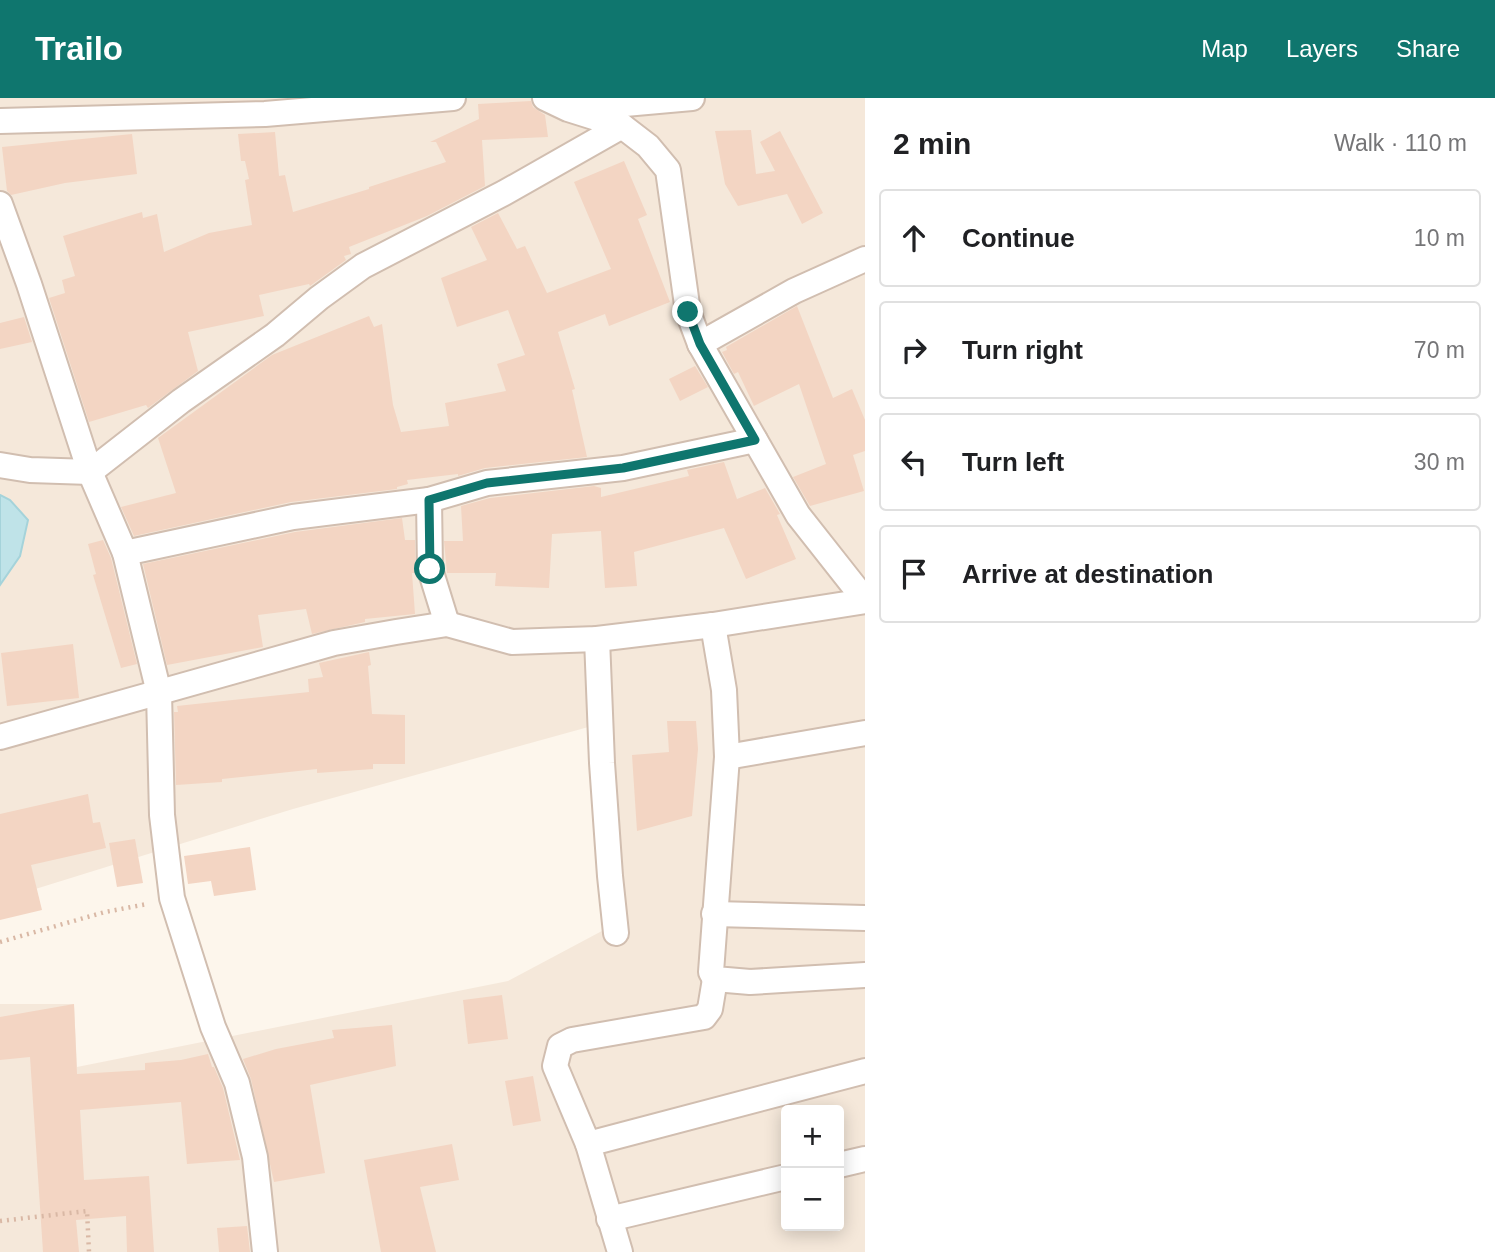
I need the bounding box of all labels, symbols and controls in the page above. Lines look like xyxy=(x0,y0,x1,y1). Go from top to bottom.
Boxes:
text: Trailo xyxy=(35,30,123,67)
text: Map xyxy=(1201,35,1248,62)
text: Layers xyxy=(1286,35,1358,62)
text: Share xyxy=(1396,35,1460,62)
text: 2 min xyxy=(893,127,971,160)
text: Walk · 110 m xyxy=(1334,130,1467,156)
icon: ahead xyxy=(895,219,933,257)
text: Continue xyxy=(962,223,1075,253)
text: 10 m xyxy=(1414,225,1465,251)
route end xyxy=(672,296,703,327)
icon: right xyxy=(895,331,933,369)
text: Turn right xyxy=(962,335,1083,365)
text: 70 m xyxy=(1414,337,1465,363)
icon: left xyxy=(895,443,933,481)
text: Turn left xyxy=(962,447,1064,477)
text: 30 m xyxy=(1414,449,1465,475)
route start xyxy=(414,553,445,584)
icon: arrive xyxy=(895,555,933,593)
text: Arrive at destination xyxy=(962,559,1213,589)
map controls xyxy=(781,1105,844,1231)
button: + xyxy=(781,1105,844,1168)
button: − xyxy=(781,1168,844,1231)

